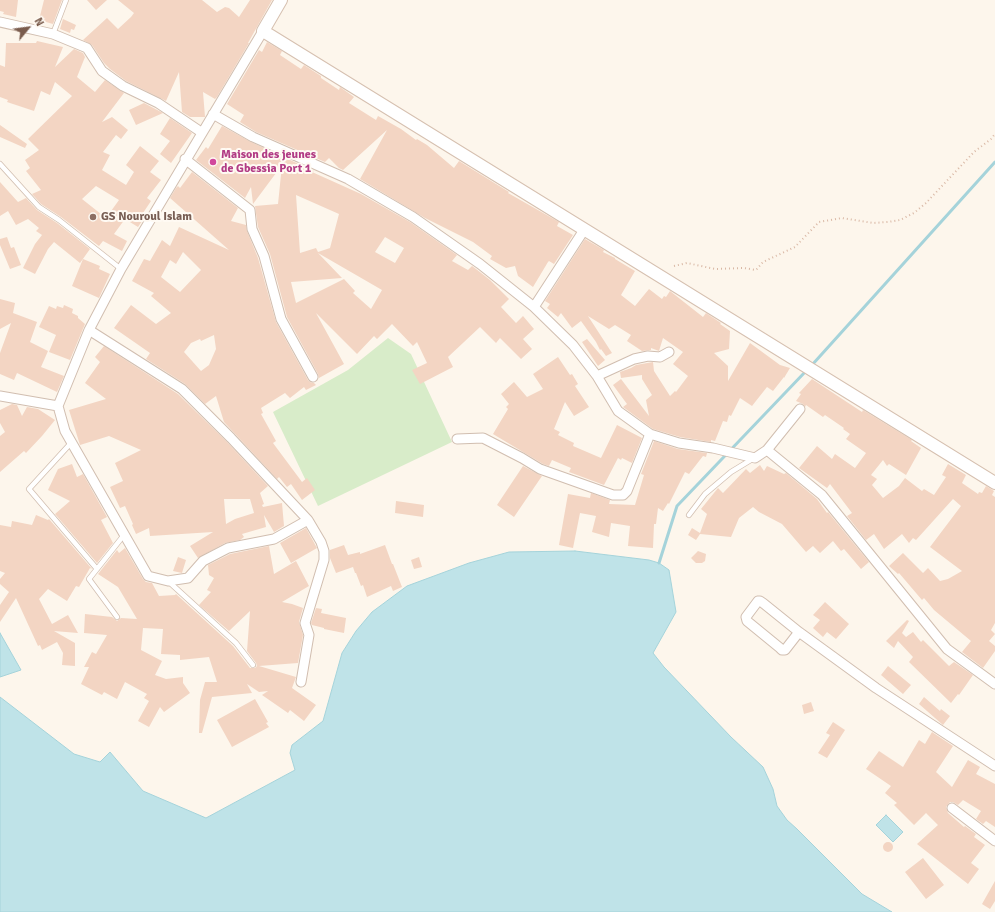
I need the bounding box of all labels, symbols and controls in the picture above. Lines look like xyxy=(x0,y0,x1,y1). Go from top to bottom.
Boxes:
north arrow xyxy=(8,8,48,48)
text: N xyxy=(31,15,46,28)
place label: Maison des jeunes de Gbessia Port 1 xyxy=(221,148,316,176)
marker: Maison des jeunes de Gbessia Port 1 xyxy=(208,157,218,167)
place label: GS Nouroul Islam xyxy=(101,210,192,224)
marker: GS Nouroul Islam xyxy=(88,212,98,222)

